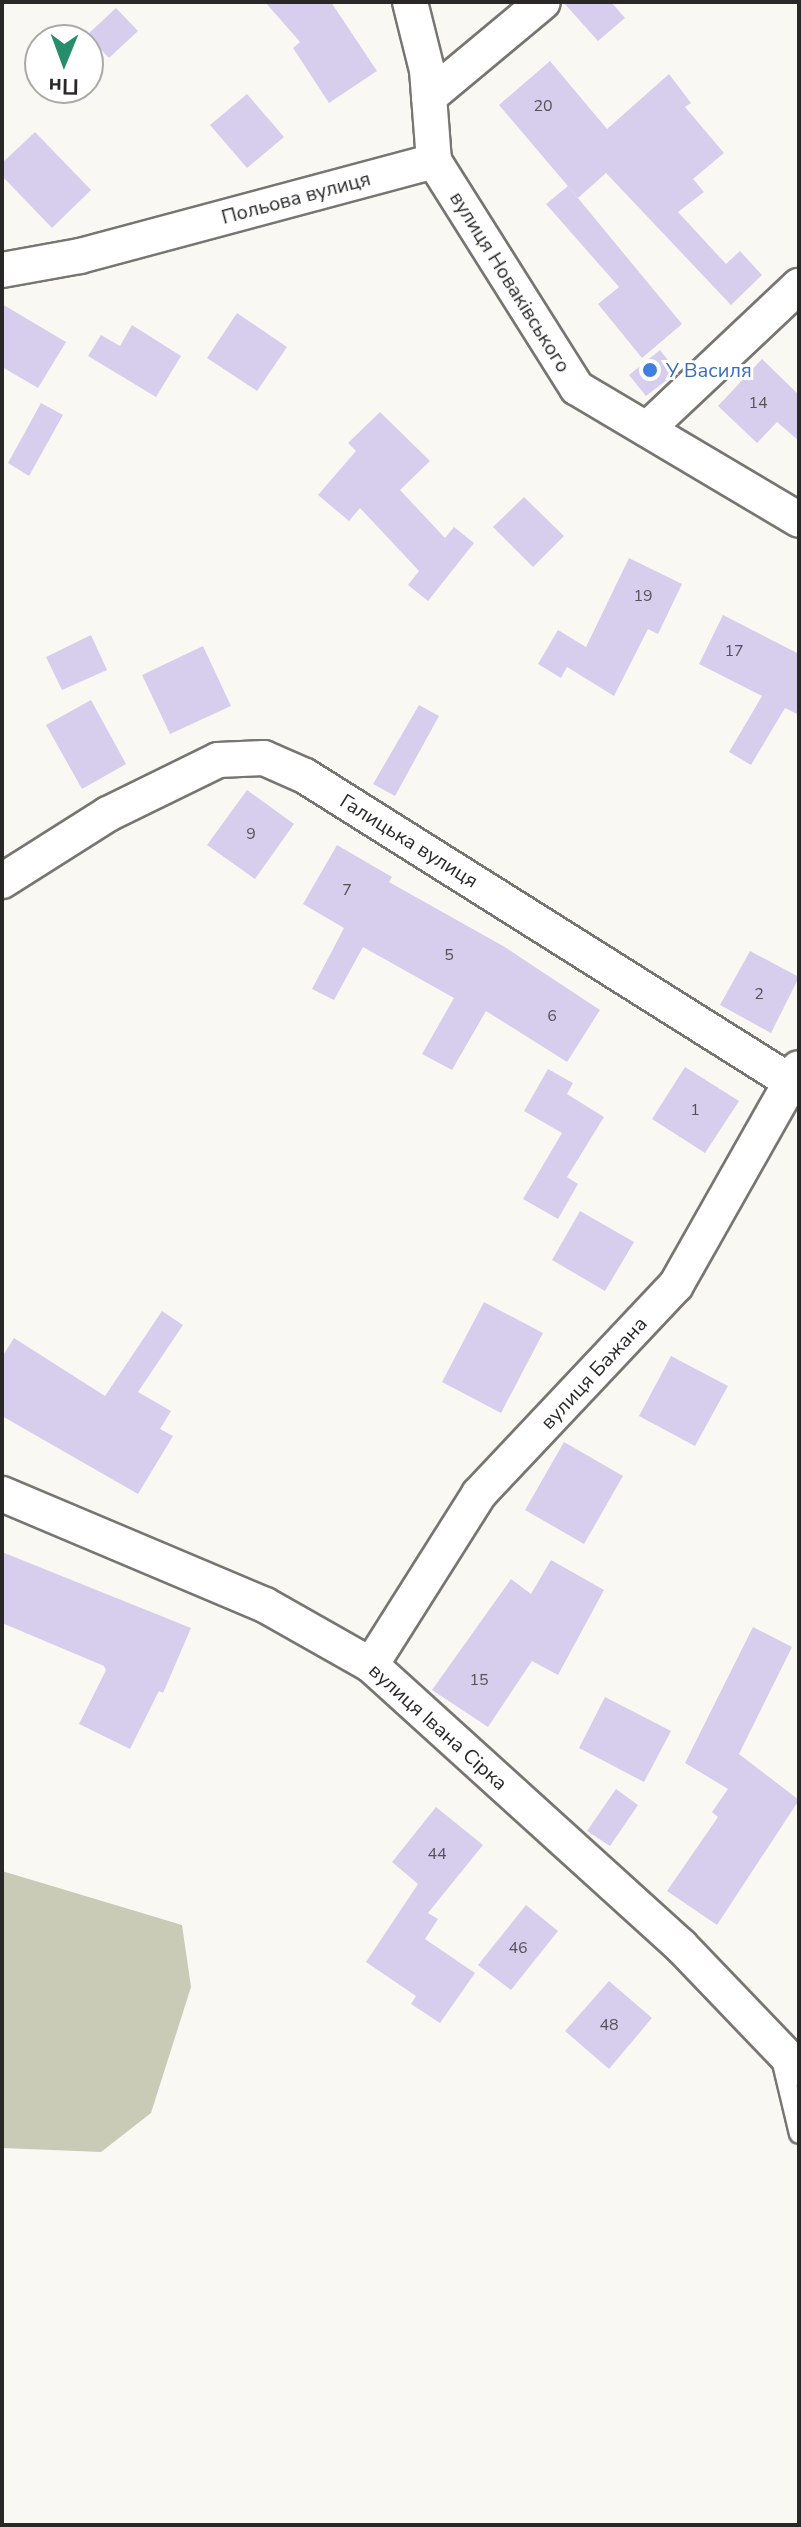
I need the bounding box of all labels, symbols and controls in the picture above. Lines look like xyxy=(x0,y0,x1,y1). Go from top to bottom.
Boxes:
north arrow xyxy=(24,24,104,104)
text: Пн xyxy=(48,71,79,101)
house number: 20 xyxy=(533,96,553,116)
street label: Польова вулиця xyxy=(219,167,373,229)
street label: вулиця Новаківського xyxy=(445,187,575,377)
place label: У Василя xyxy=(666,358,752,382)
marker: У Василя xyxy=(641,361,659,379)
house number: 14 xyxy=(748,393,768,413)
house number: 19 xyxy=(633,586,653,606)
house number: 17 xyxy=(724,641,744,661)
street label: Галицька вулиця xyxy=(336,789,482,893)
house number: 9 xyxy=(246,824,256,844)
house number: 7 xyxy=(342,880,352,900)
house number: 5 xyxy=(444,945,454,965)
house number: 2 xyxy=(754,984,764,1004)
house number: 6 xyxy=(547,1006,557,1026)
house number: 1 xyxy=(690,1100,700,1120)
street label: вулиця Бажана xyxy=(536,1312,652,1434)
street label: вулиця Івана Сірка xyxy=(364,1659,512,1795)
house number: 15 xyxy=(469,1670,489,1690)
house number: 44 xyxy=(427,1844,447,1864)
house number: 46 xyxy=(508,1938,528,1958)
house number: 48 xyxy=(599,2015,619,2035)

